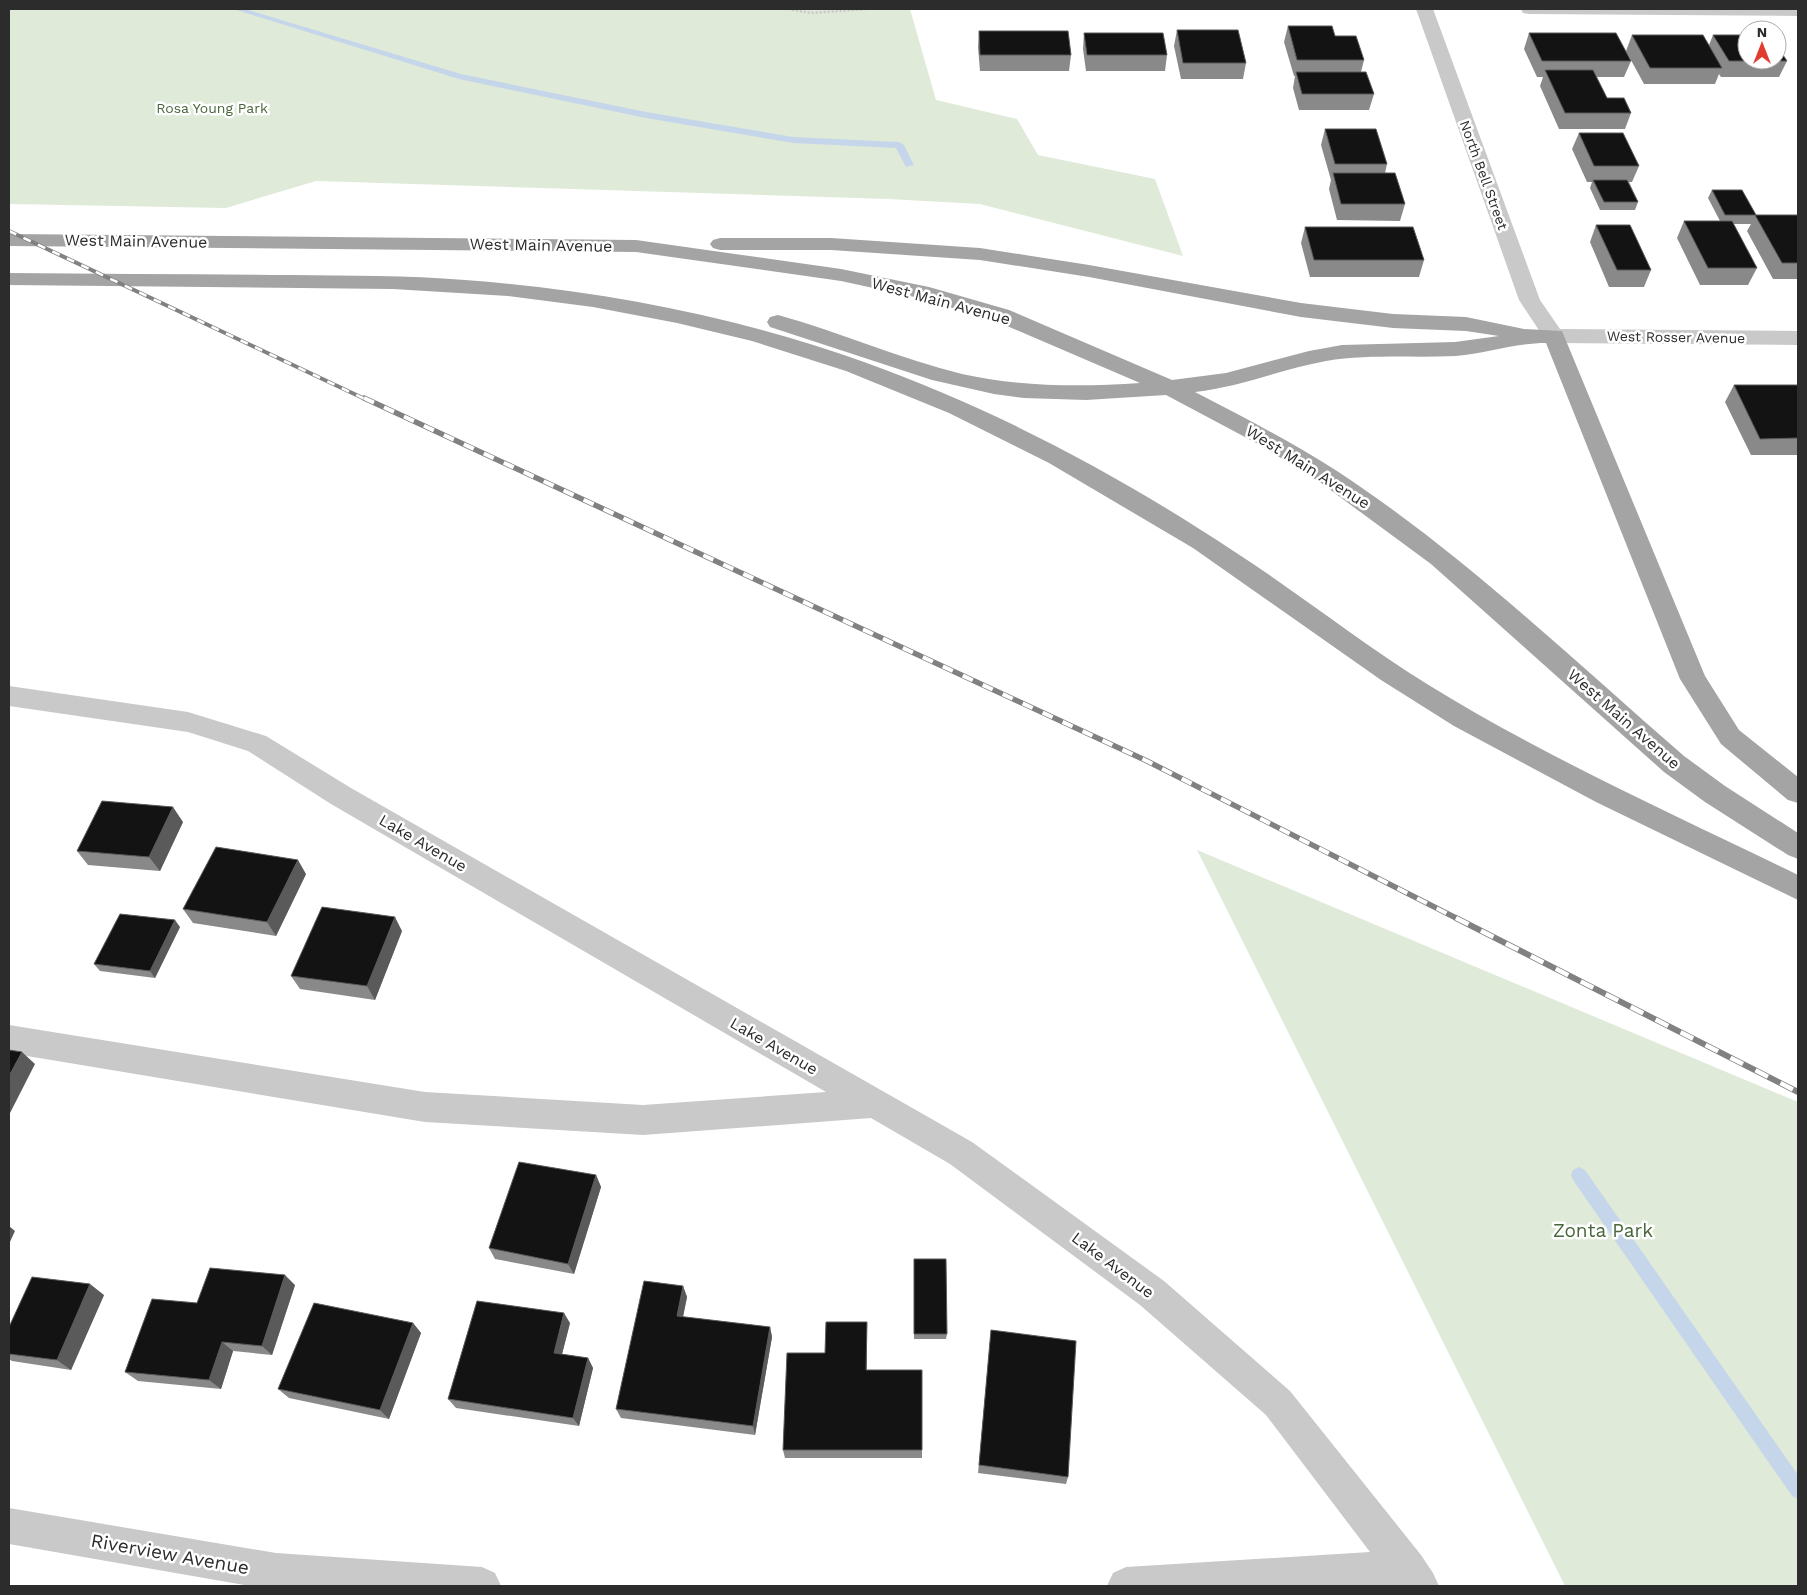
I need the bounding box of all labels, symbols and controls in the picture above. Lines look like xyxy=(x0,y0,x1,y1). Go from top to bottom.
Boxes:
north arrow xyxy=(1737,20,1787,70)
text: N xyxy=(1757,24,1767,40)
park label: Rosa Young Park xyxy=(156,100,268,116)
street label: North Bell Street xyxy=(1457,118,1511,232)
street label: West Main Avenue xyxy=(64,230,208,252)
street label: West Main Avenue xyxy=(469,234,613,256)
street label: West Main Avenue xyxy=(870,273,1012,329)
street label: West Rosser Avenue xyxy=(1607,328,1745,346)
street label: West Main Avenue xyxy=(1242,421,1374,513)
street label: West Main Avenue xyxy=(1564,665,1684,773)
street label: Lake Avenue xyxy=(376,810,470,876)
street label: Lake Avenue xyxy=(727,1013,821,1079)
park label: Zonta Park xyxy=(1553,1219,1653,1242)
street label: Lake Avenue xyxy=(1068,1228,1158,1302)
street label: Riverview Avenue xyxy=(89,1529,251,1579)

